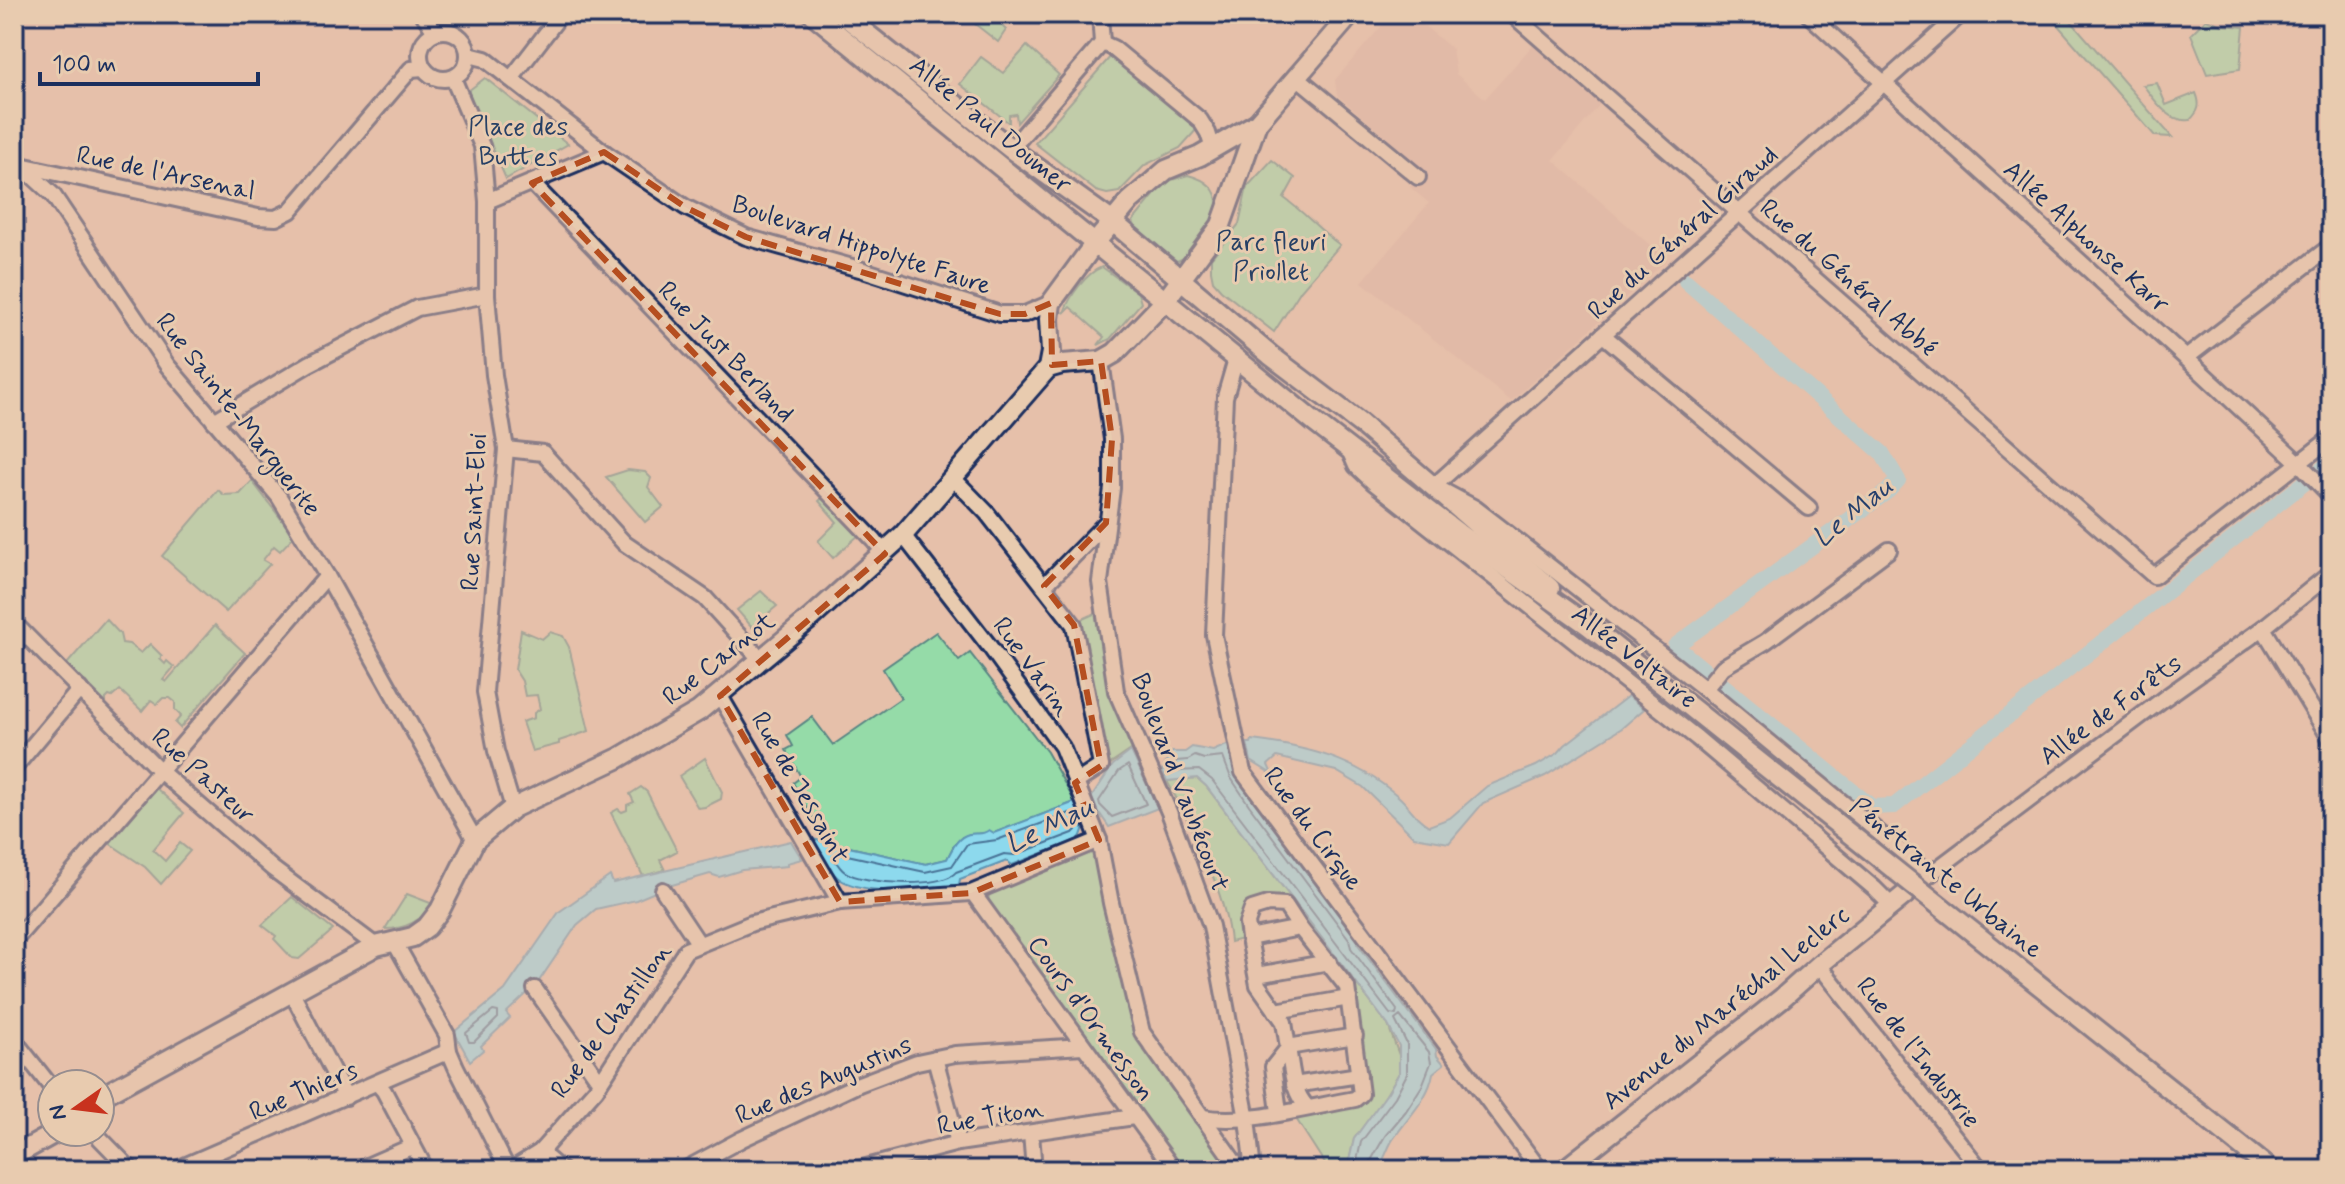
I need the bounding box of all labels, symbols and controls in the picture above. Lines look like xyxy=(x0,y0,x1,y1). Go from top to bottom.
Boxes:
scale bar xyxy=(40,36,258,86)
street label: Allée Paul Doumer xyxy=(901,49,1078,202)
text: 100 m xyxy=(52,50,116,81)
park label: Place des Buttes xyxy=(468,111,568,175)
street label: Rue de l'Arsenal xyxy=(73,138,258,209)
street label: Rue du Général Giraud xyxy=(1581,139,1786,328)
street label: Allée Alphonse Karr xyxy=(1995,154,2176,321)
street label: Boulevard Hippolyte Faure xyxy=(727,188,995,304)
street label: Rue du Général Abbé xyxy=(1752,192,1944,365)
park label: Parc fleuri Priollet xyxy=(1216,226,1326,290)
street label: Rue Just Berland xyxy=(649,274,802,430)
street label: Rue Sainte-Marguerite xyxy=(145,306,328,525)
street label: Rue Saint-Eloi xyxy=(454,432,496,592)
water label: Le Mau xyxy=(1805,469,1902,557)
street label: Allée Voltaire xyxy=(1564,598,1704,717)
street label: Rue Carnot xyxy=(656,605,782,714)
street label: Rue Varin xyxy=(984,611,1079,724)
street label: Allée de Forêts xyxy=(2033,647,2189,774)
street label: Boulevard Vaubécourt xyxy=(1122,669,1236,897)
street label: Rue de Jessaint xyxy=(742,706,856,870)
street label: Rue Pasteur xyxy=(144,721,262,832)
street label: Rue du Cirque xyxy=(1255,760,1370,898)
water label: Le Mau xyxy=(1000,789,1100,863)
street label: Pénétrante Urbaine xyxy=(1842,790,2049,967)
street label: Avenue du Maréchal Leclerc xyxy=(1596,899,1856,1119)
street label: Cours d'Ormesson xyxy=(1019,930,1162,1109)
street label: Rue de Chastillon xyxy=(543,936,680,1106)
street label: Rue de l'Industrie xyxy=(1848,970,1987,1136)
street label: Rue des Augustins xyxy=(730,1028,917,1133)
street label: Rue Thiers xyxy=(244,1054,363,1130)
north arrow xyxy=(36,1068,116,1148)
street label: Rue Titon xyxy=(935,1092,1046,1144)
text: N xyxy=(43,1102,74,1123)

